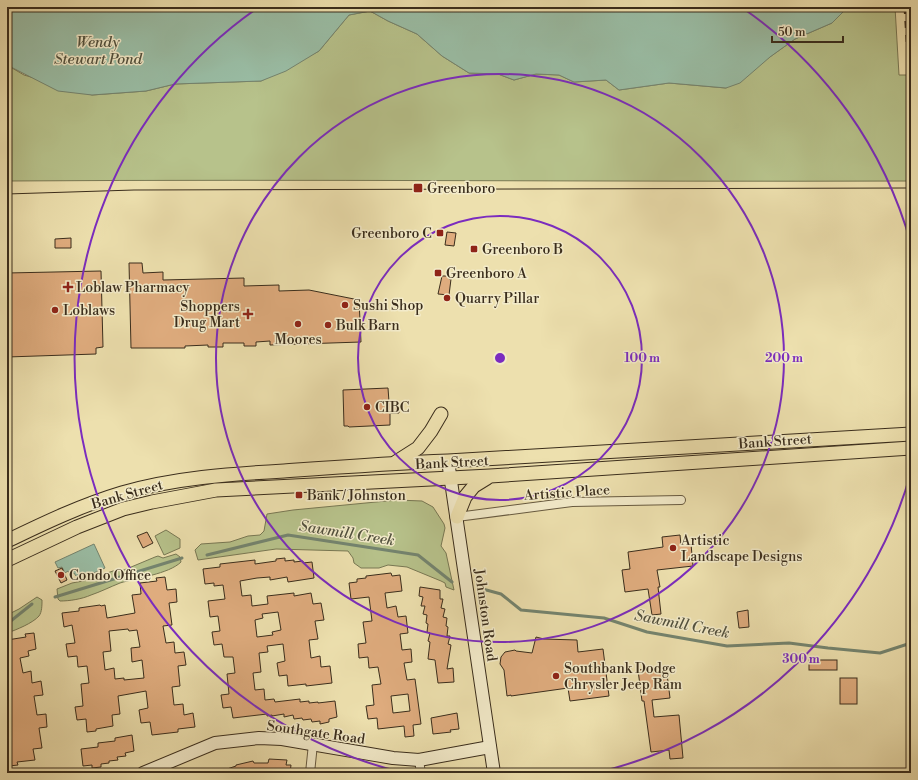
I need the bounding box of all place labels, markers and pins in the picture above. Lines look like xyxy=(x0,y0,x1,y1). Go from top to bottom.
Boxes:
place label: Greenboro xyxy=(427,180,495,198)
marker: Greenboro xyxy=(412,182,424,194)
place label: Greenboro C xyxy=(351,225,432,243)
marker: Greenboro C xyxy=(435,228,445,238)
place label: Greenboro B xyxy=(482,241,563,259)
marker: Greenboro B xyxy=(469,244,479,254)
place label: Greenboro A xyxy=(446,265,527,283)
marker: Greenboro A xyxy=(433,268,443,278)
place label: Loblaw Pharmacy xyxy=(76,279,190,297)
marker: Loblaw Pharmacy xyxy=(63,282,73,292)
place label: Quarry Pillar xyxy=(455,290,539,308)
marker: Quarry Pillar xyxy=(442,293,452,303)
place label: Sushi Shop xyxy=(353,297,423,315)
place label: Shoppers Drug Mart xyxy=(174,298,240,332)
marker: Sushi Shop xyxy=(340,300,350,310)
place label: Loblaws xyxy=(63,302,115,320)
marker: Loblaws xyxy=(50,305,60,315)
marker: Shoppers Drug Mart xyxy=(243,309,253,319)
place label: Bulk Barn xyxy=(335,317,400,335)
marker: Moores xyxy=(293,319,303,329)
marker: Bulk Barn xyxy=(323,320,333,330)
place label: Moores xyxy=(274,331,322,349)
centre of rings xyxy=(493,351,507,365)
place label: CIBC xyxy=(375,399,409,417)
marker: CIBC xyxy=(362,402,372,412)
place label: Bank / Johnston xyxy=(306,487,406,505)
marker: Bank / Johnston xyxy=(294,490,304,500)
place label: Artistic Landscape Designs xyxy=(680,532,802,566)
marker: Artistic Landscape Designs xyxy=(668,543,678,553)
place label: Condo Office xyxy=(69,567,151,585)
marker: Condo Office xyxy=(56,570,66,580)
place label: Southbank Dodge Chrysler Jeep Ram xyxy=(564,660,682,694)
marker: Southbank Dodge Chrysler Jeep Ram xyxy=(551,671,561,681)

